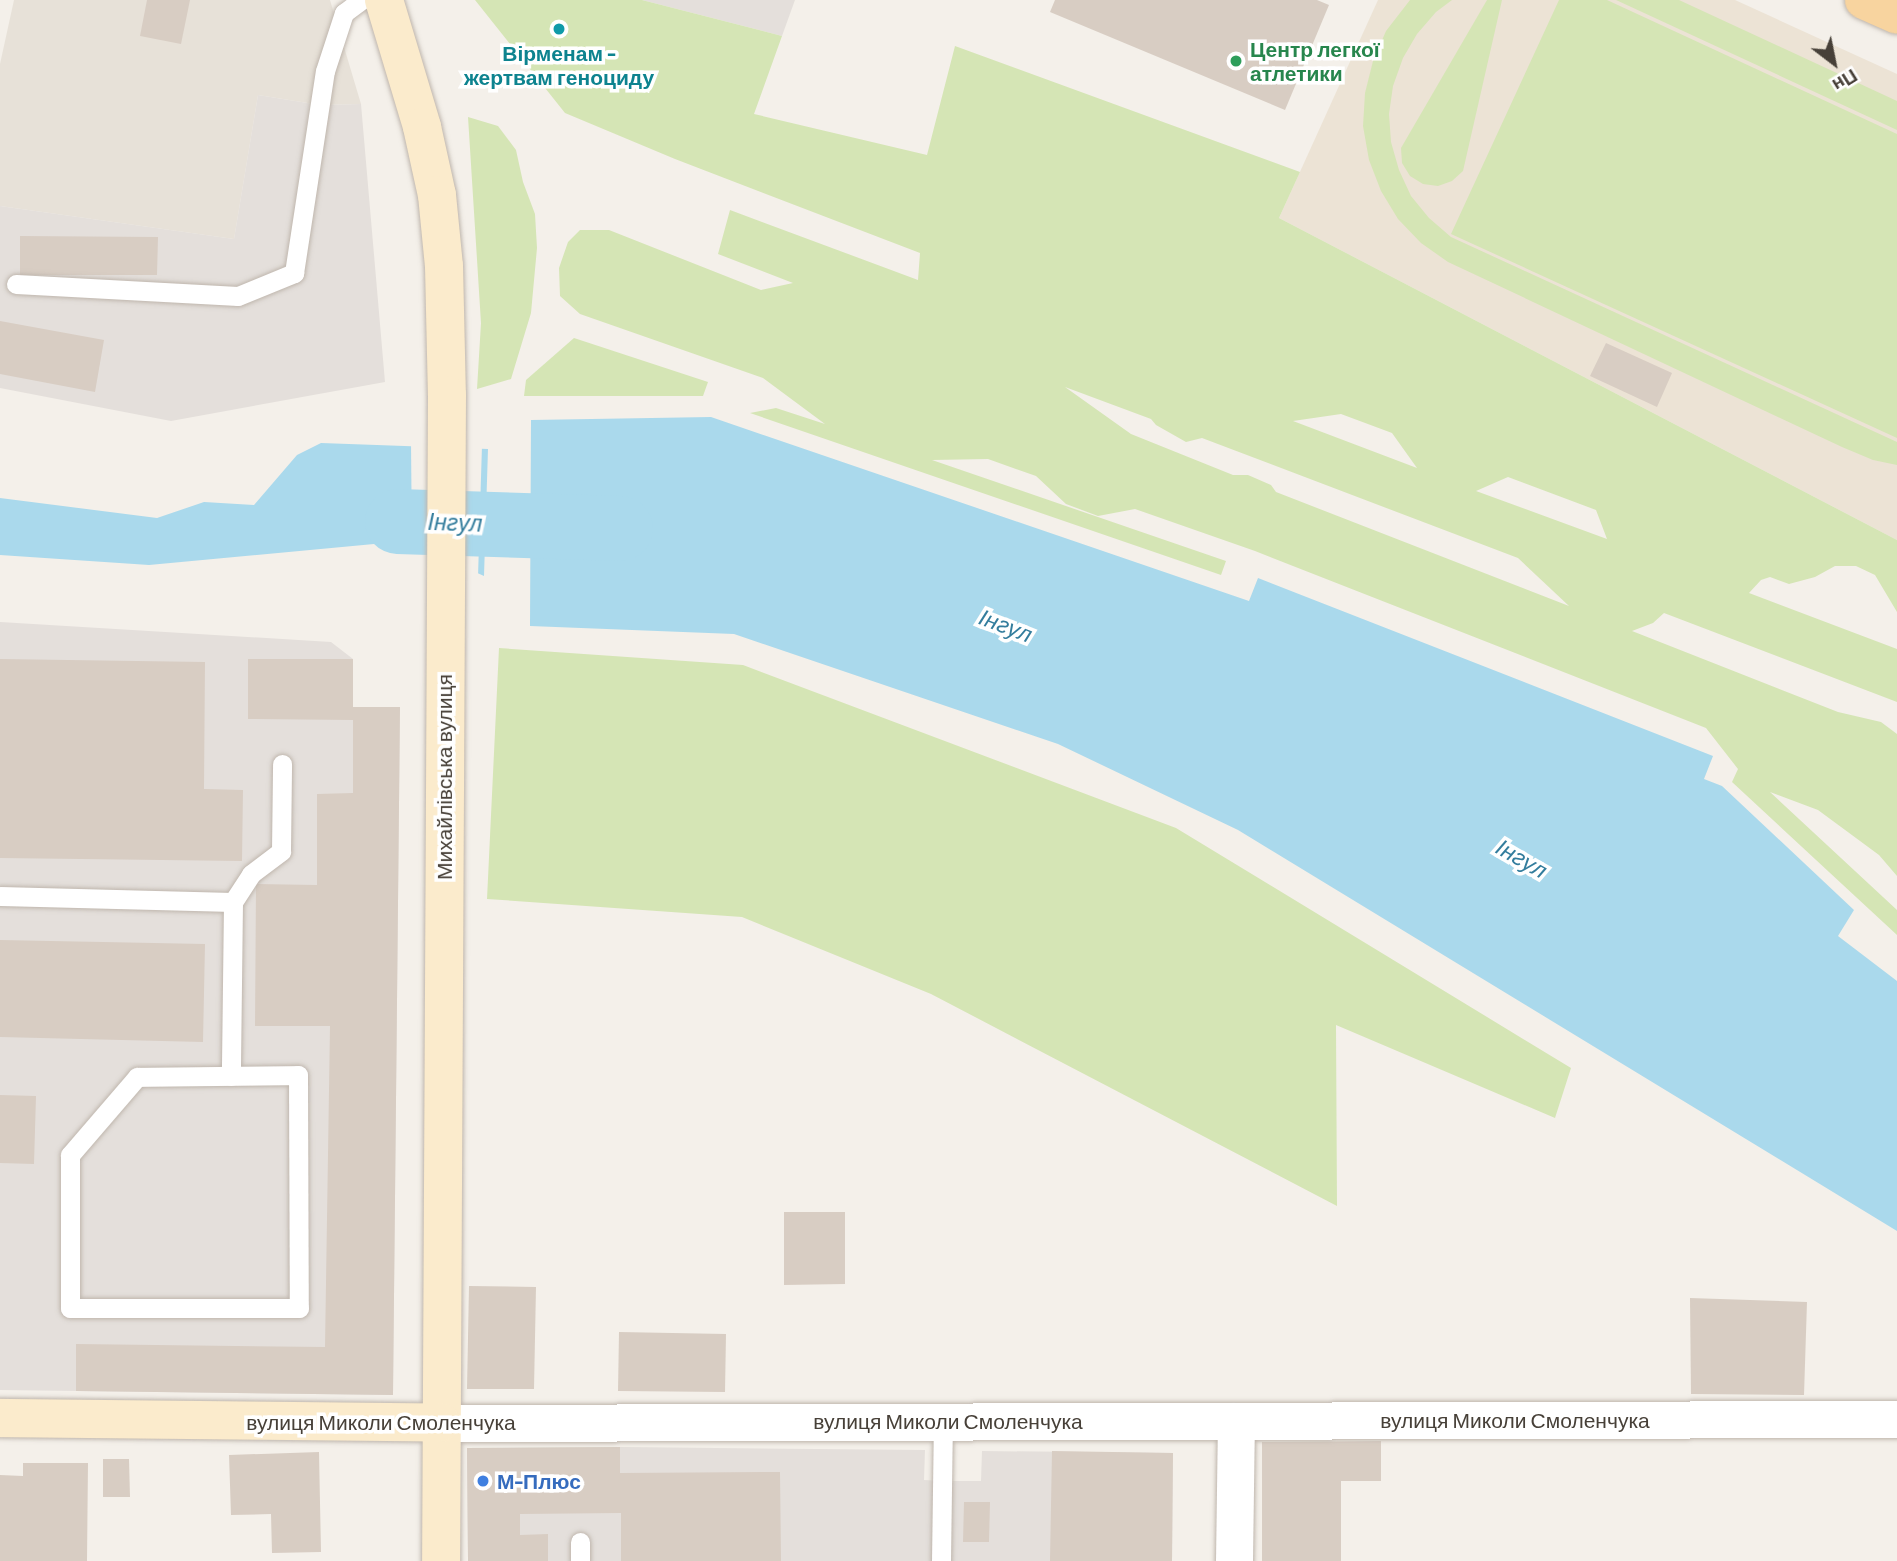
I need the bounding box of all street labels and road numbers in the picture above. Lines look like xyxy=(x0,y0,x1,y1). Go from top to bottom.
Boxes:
street label: Михайлівська вулиця xyxy=(431,674,457,880)
street label: вулиця Миколи Смоленчука xyxy=(1380,1407,1650,1433)
street label: вулиця Миколи Смоленчука xyxy=(813,1408,1083,1434)
street label: вулиця Миколи Смоленчука xyxy=(246,1409,516,1435)

